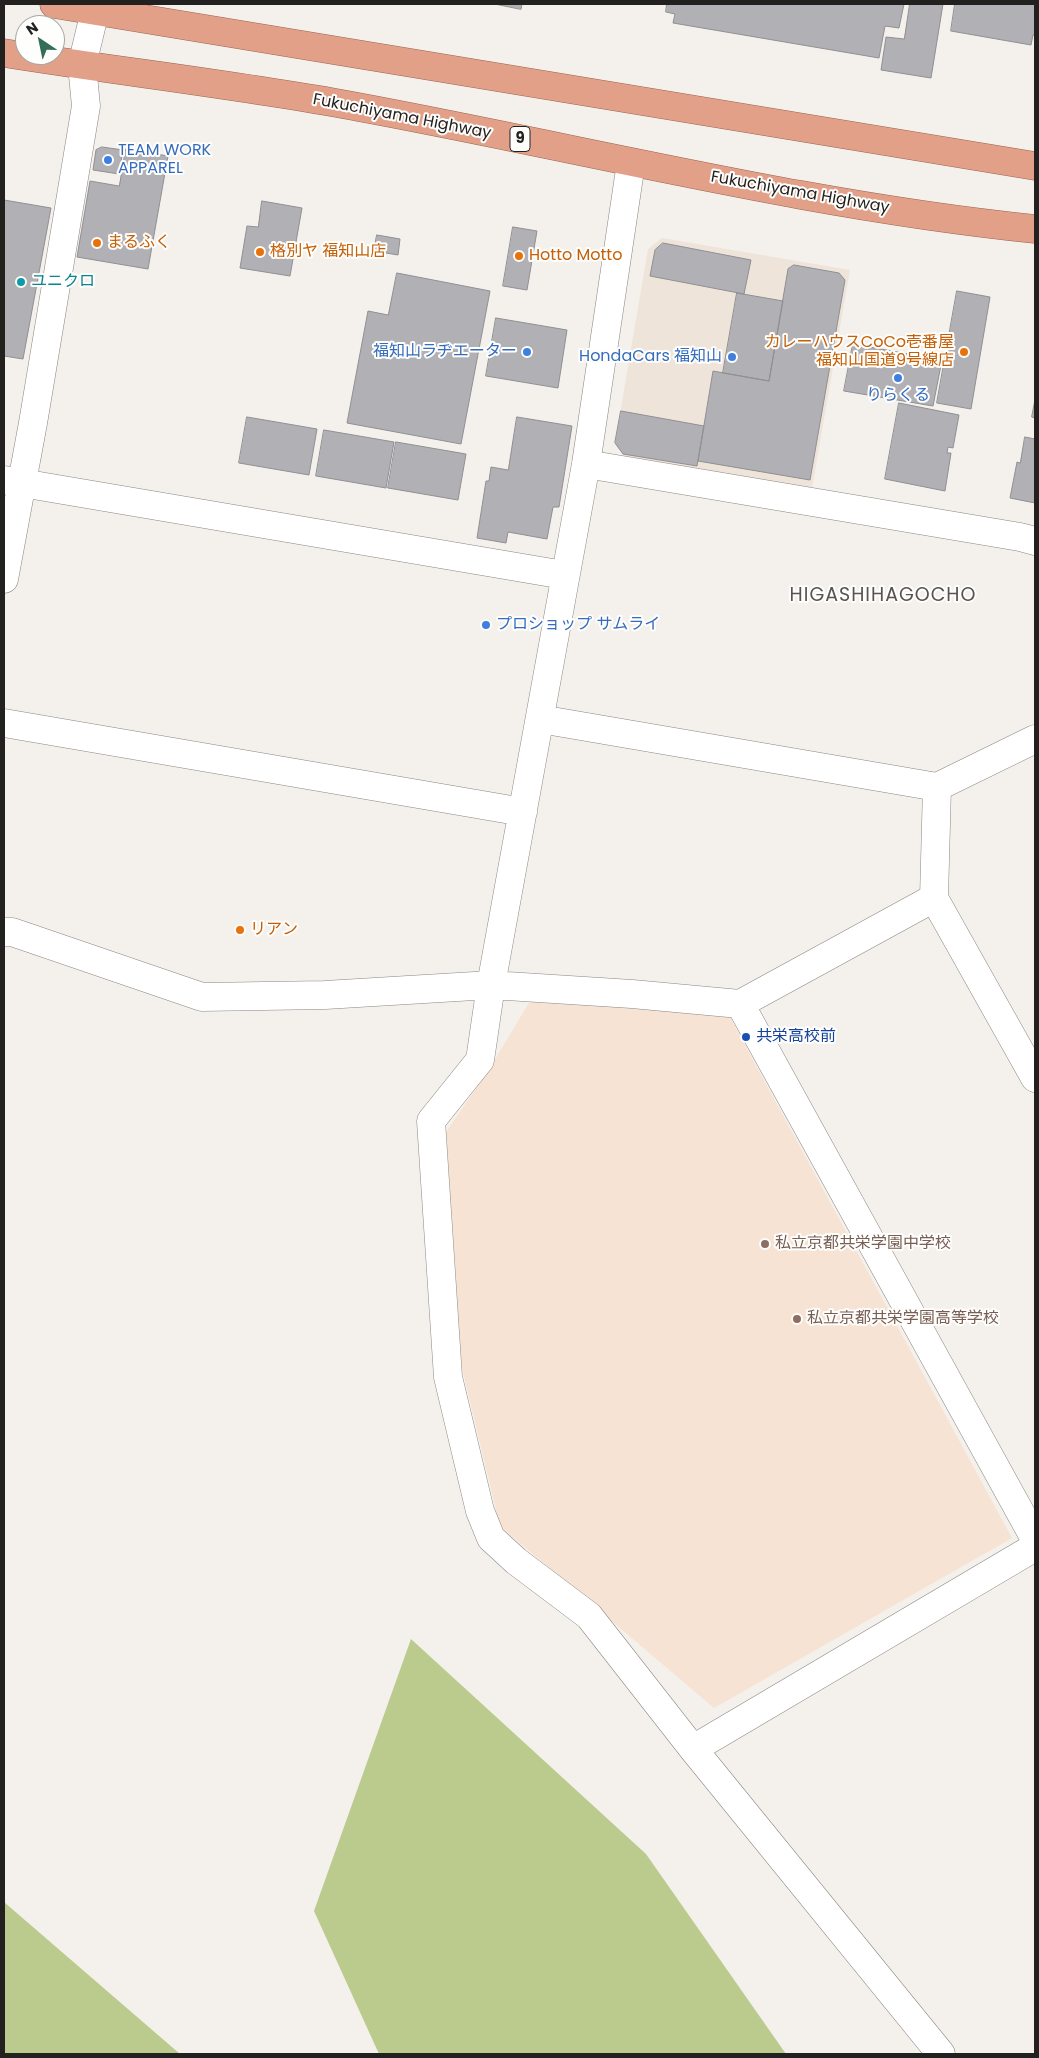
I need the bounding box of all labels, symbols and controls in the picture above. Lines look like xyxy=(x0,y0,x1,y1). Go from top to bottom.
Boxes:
north arrow xyxy=(15,15,65,65)
text: N xyxy=(22,17,42,40)
street label: Fukuchiyama Highway xyxy=(311,90,493,144)
road number: 9 xyxy=(510,126,530,152)
place label: TEAM WORK APPAREL xyxy=(118,141,211,179)
marker: TEAM WORK APPAREL xyxy=(102,154,114,166)
street label: Fukuchiyama Highway xyxy=(709,168,891,218)
place label: まるふく xyxy=(107,233,171,253)
marker: まるふく xyxy=(91,237,103,249)
place label: 格別ヤ 福知山店 xyxy=(270,242,386,262)
marker: 格別ヤ 福知山店 xyxy=(254,246,266,258)
place label: Hotto Motto xyxy=(529,246,622,266)
marker: Hotto Motto xyxy=(513,250,525,262)
place label: ユニクロ xyxy=(31,272,95,292)
marker: ユニクロ xyxy=(15,276,27,288)
place label: カレーハウスCoCo壱番屋 福知山国道9号線店 xyxy=(765,333,954,371)
place label: 福知山ラヂエーター xyxy=(373,342,517,362)
marker: 福知山ラヂエーター xyxy=(521,346,533,358)
marker: カレーハウスCoCo壱番屋 福知山国道9号線店 xyxy=(958,346,970,358)
place label: HondaCars 福知山 xyxy=(579,347,722,367)
marker: HondaCars 福知山 xyxy=(726,351,738,363)
marker: りらくる xyxy=(892,372,904,384)
place label: りらくる xyxy=(866,386,930,406)
district label: HIGASHIHAGOCHO xyxy=(788,585,978,607)
place label: プロショップ サムライ xyxy=(496,615,660,635)
marker: プロショップ サムライ xyxy=(480,619,492,631)
place label: リアン xyxy=(250,920,298,940)
marker: リアン xyxy=(234,924,246,936)
place label: 共栄高校前 xyxy=(756,1027,836,1047)
marker: 共栄高校前 xyxy=(740,1031,752,1043)
place label: 私立京都共栄学園中学校 xyxy=(775,1234,951,1254)
marker: 私立京都共栄学園中学校 xyxy=(759,1238,771,1250)
place label: 私立京都共栄学園高等学校 xyxy=(807,1309,999,1329)
marker: 私立京都共栄学園高等学校 xyxy=(791,1313,803,1325)

